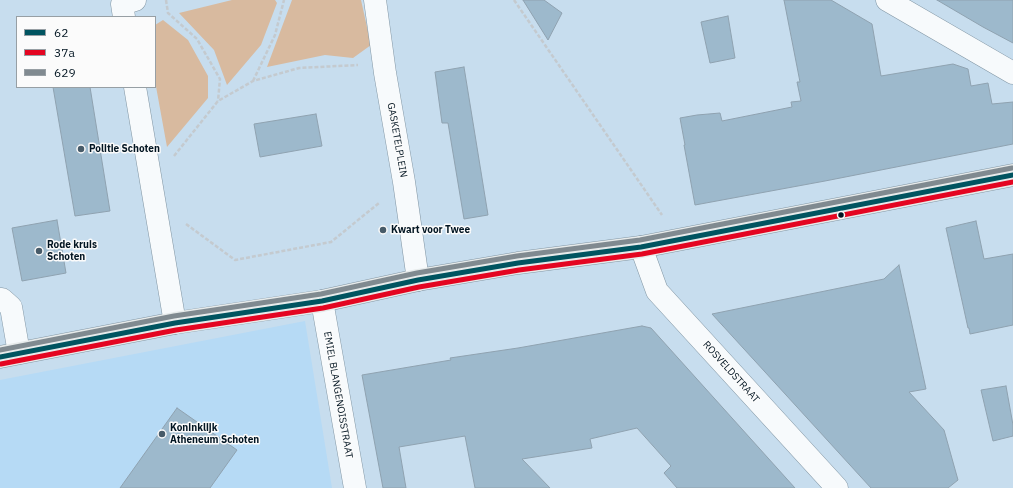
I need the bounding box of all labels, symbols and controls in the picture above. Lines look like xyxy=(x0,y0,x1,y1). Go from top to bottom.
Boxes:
legend xyxy=(16,16,156,88)
text: 62 xyxy=(54,25,68,40)
text: 37a xyxy=(54,45,75,60)
text: 629 xyxy=(54,65,76,80)
street label: GASKETELPLEIN xyxy=(385,102,409,178)
place label: Politie Schoten xyxy=(89,143,160,155)
marker: Politie Schoten xyxy=(76,144,86,154)
unlabelled marker xyxy=(836,210,846,220)
place label: Kwart voor Twee xyxy=(391,224,470,236)
marker: Kwart voor Twee xyxy=(378,225,388,235)
place label: Rode kruis Schoten xyxy=(47,239,97,262)
marker: Rode kruis Schoten xyxy=(34,246,44,256)
street label: EMIEL BLANGENOISSTRAAT xyxy=(321,331,355,459)
street label: ROSVELDSTRAAT xyxy=(700,339,762,405)
place label: Koninklijk Atheneum Schoten xyxy=(170,422,259,446)
marker: Koninklijk Atheneum Schoten xyxy=(157,429,167,439)

